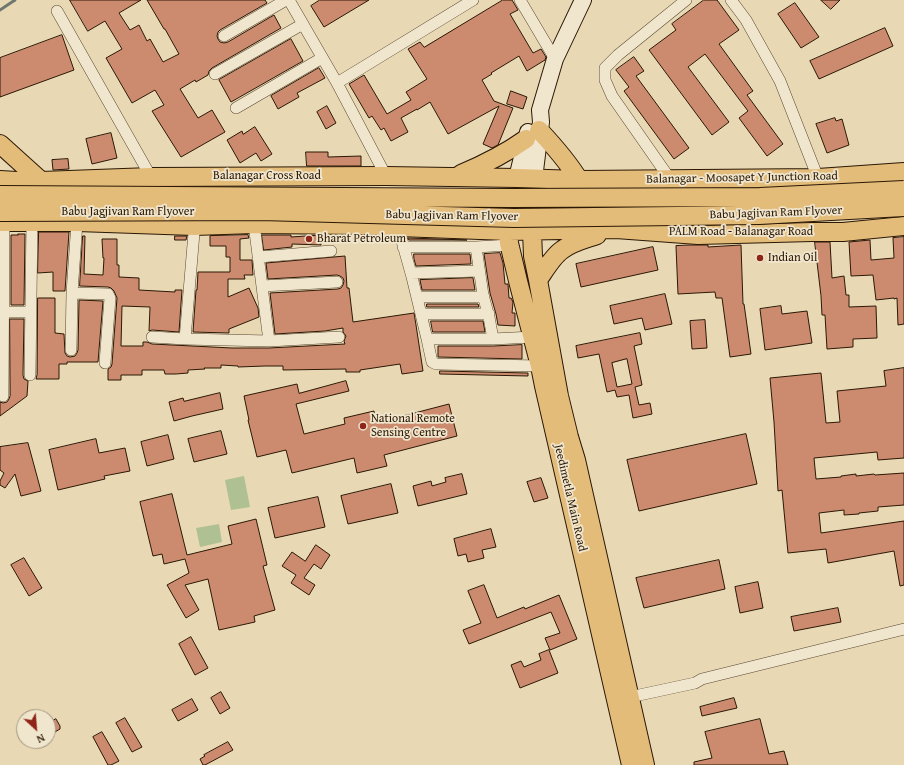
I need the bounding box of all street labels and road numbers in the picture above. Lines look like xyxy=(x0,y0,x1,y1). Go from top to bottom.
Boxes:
street label: Balanagar Cross Road xyxy=(213,169,321,183)
street label: Balanagar - Moosapet Y Junction Road xyxy=(646,169,838,187)
street label: Babu Jagjivan Ram Flyover xyxy=(709,203,843,223)
street label: Babu Jagjivan Ram Flyover xyxy=(62,205,194,219)
street label: Babu Jagjivan Ram Flyover xyxy=(386,208,518,224)
street label: PALM Road - Balanagar Road xyxy=(669,225,813,239)
street label: Jeedimetla Main Road xyxy=(551,443,589,553)

